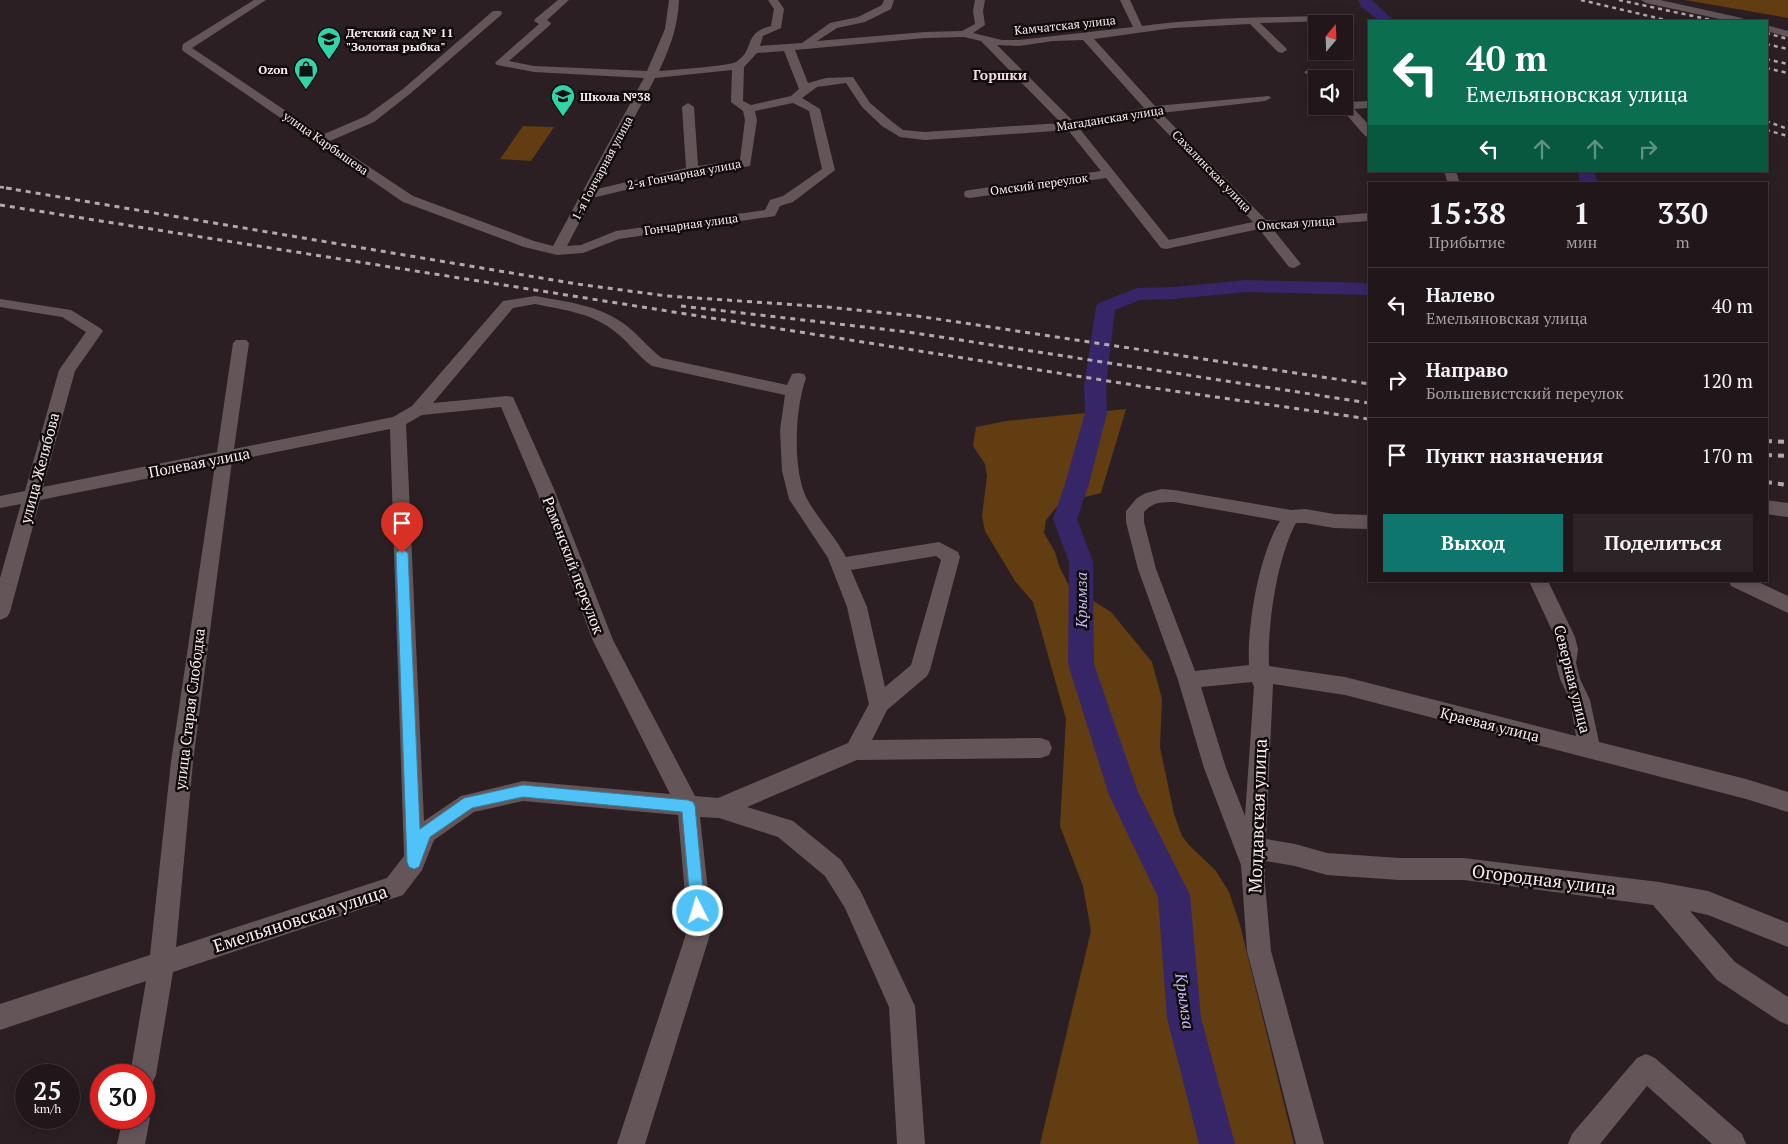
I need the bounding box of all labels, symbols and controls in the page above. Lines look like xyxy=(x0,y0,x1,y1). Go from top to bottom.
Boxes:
street label: Камчатская улица xyxy=(1014,12,1116,38)
north arrow xyxy=(1308,15,1352,60)
map controls xyxy=(1308,15,1353,115)
place label: Детский сад № 11 "Золотая рыбка" xyxy=(346,25,453,54)
school or university icon: Детский сад № 11 "Золотая рыбка" xyxy=(316,26,342,60)
text: 40 m xyxy=(1466,35,1547,81)
icon: left xyxy=(1383,40,1448,105)
shop icon: Ozon xyxy=(293,56,319,90)
place label: Ozon xyxy=(258,62,288,77)
district label: Горшки xyxy=(973,65,1027,84)
button: sound xyxy=(1308,70,1353,115)
text: Емельяновская улица xyxy=(1466,79,1688,108)
school or university icon: Школа №38 xyxy=(550,83,576,117)
place label: Школа №38 xyxy=(580,89,651,104)
street label: Магаданская улица xyxy=(1055,102,1165,134)
street label: улица Карбышева xyxy=(280,107,371,178)
street label: 1-я Гончарная улица xyxy=(568,113,636,223)
street label: Сахалинская улица xyxy=(1169,127,1255,215)
icon: left xyxy=(1475,135,1503,163)
icon: ahead xyxy=(1528,135,1556,163)
icon: ahead xyxy=(1581,135,1609,163)
icon: right xyxy=(1634,135,1662,163)
street label: 2-я Гончарная улица xyxy=(626,156,742,192)
street label: Омский переулок xyxy=(989,170,1089,198)
text: 15:38 xyxy=(1428,193,1506,233)
text: 1 xyxy=(1573,193,1590,233)
text: 330 xyxy=(1657,193,1708,233)
street label: Гончарная улица xyxy=(643,210,739,238)
street label: Омская улица xyxy=(1256,213,1336,233)
text: Прибытие xyxy=(1429,231,1505,253)
text: мин xyxy=(1566,231,1597,253)
text: m xyxy=(1676,231,1690,253)
text: Налево xyxy=(1426,282,1495,307)
icon: left xyxy=(1383,291,1411,319)
text: 40 m xyxy=(1712,293,1753,318)
text: Емельяновская улица xyxy=(1426,307,1588,329)
text: Направо xyxy=(1426,357,1508,382)
icon: right xyxy=(1383,366,1411,394)
text: 120 m xyxy=(1702,368,1753,393)
text: Большевистский переулок xyxy=(1426,382,1624,404)
street label: улица Желябова xyxy=(14,410,64,527)
icon: arrive xyxy=(1383,441,1411,469)
street label: Полевая улица xyxy=(147,442,252,482)
text: Пункт назначения xyxy=(1426,443,1603,468)
text: 170 m xyxy=(1702,443,1753,468)
street label: Раменский переулок xyxy=(539,493,610,637)
pin xyxy=(381,502,423,553)
icon: arrive xyxy=(388,509,416,537)
button: Выход xyxy=(1383,514,1563,572)
button: Поделиться xyxy=(1573,514,1753,572)
water label: Крымза xyxy=(1070,572,1092,629)
street label: Северная улица xyxy=(1550,623,1596,735)
street label: улица Старая Слободка xyxy=(169,626,209,792)
street label: Краевая улица xyxy=(1438,702,1542,746)
street label: Молдавская улица xyxy=(1242,738,1272,894)
street label: Огородная улица xyxy=(1471,858,1617,900)
street label: Емельяновская улица xyxy=(210,879,390,957)
position arrow xyxy=(671,884,723,936)
water label: Крымза xyxy=(1170,971,1200,1030)
speed limit sign: 30 xyxy=(90,1064,155,1129)
text: 25 xyxy=(33,1074,62,1107)
text: km/h xyxy=(34,1101,61,1116)

